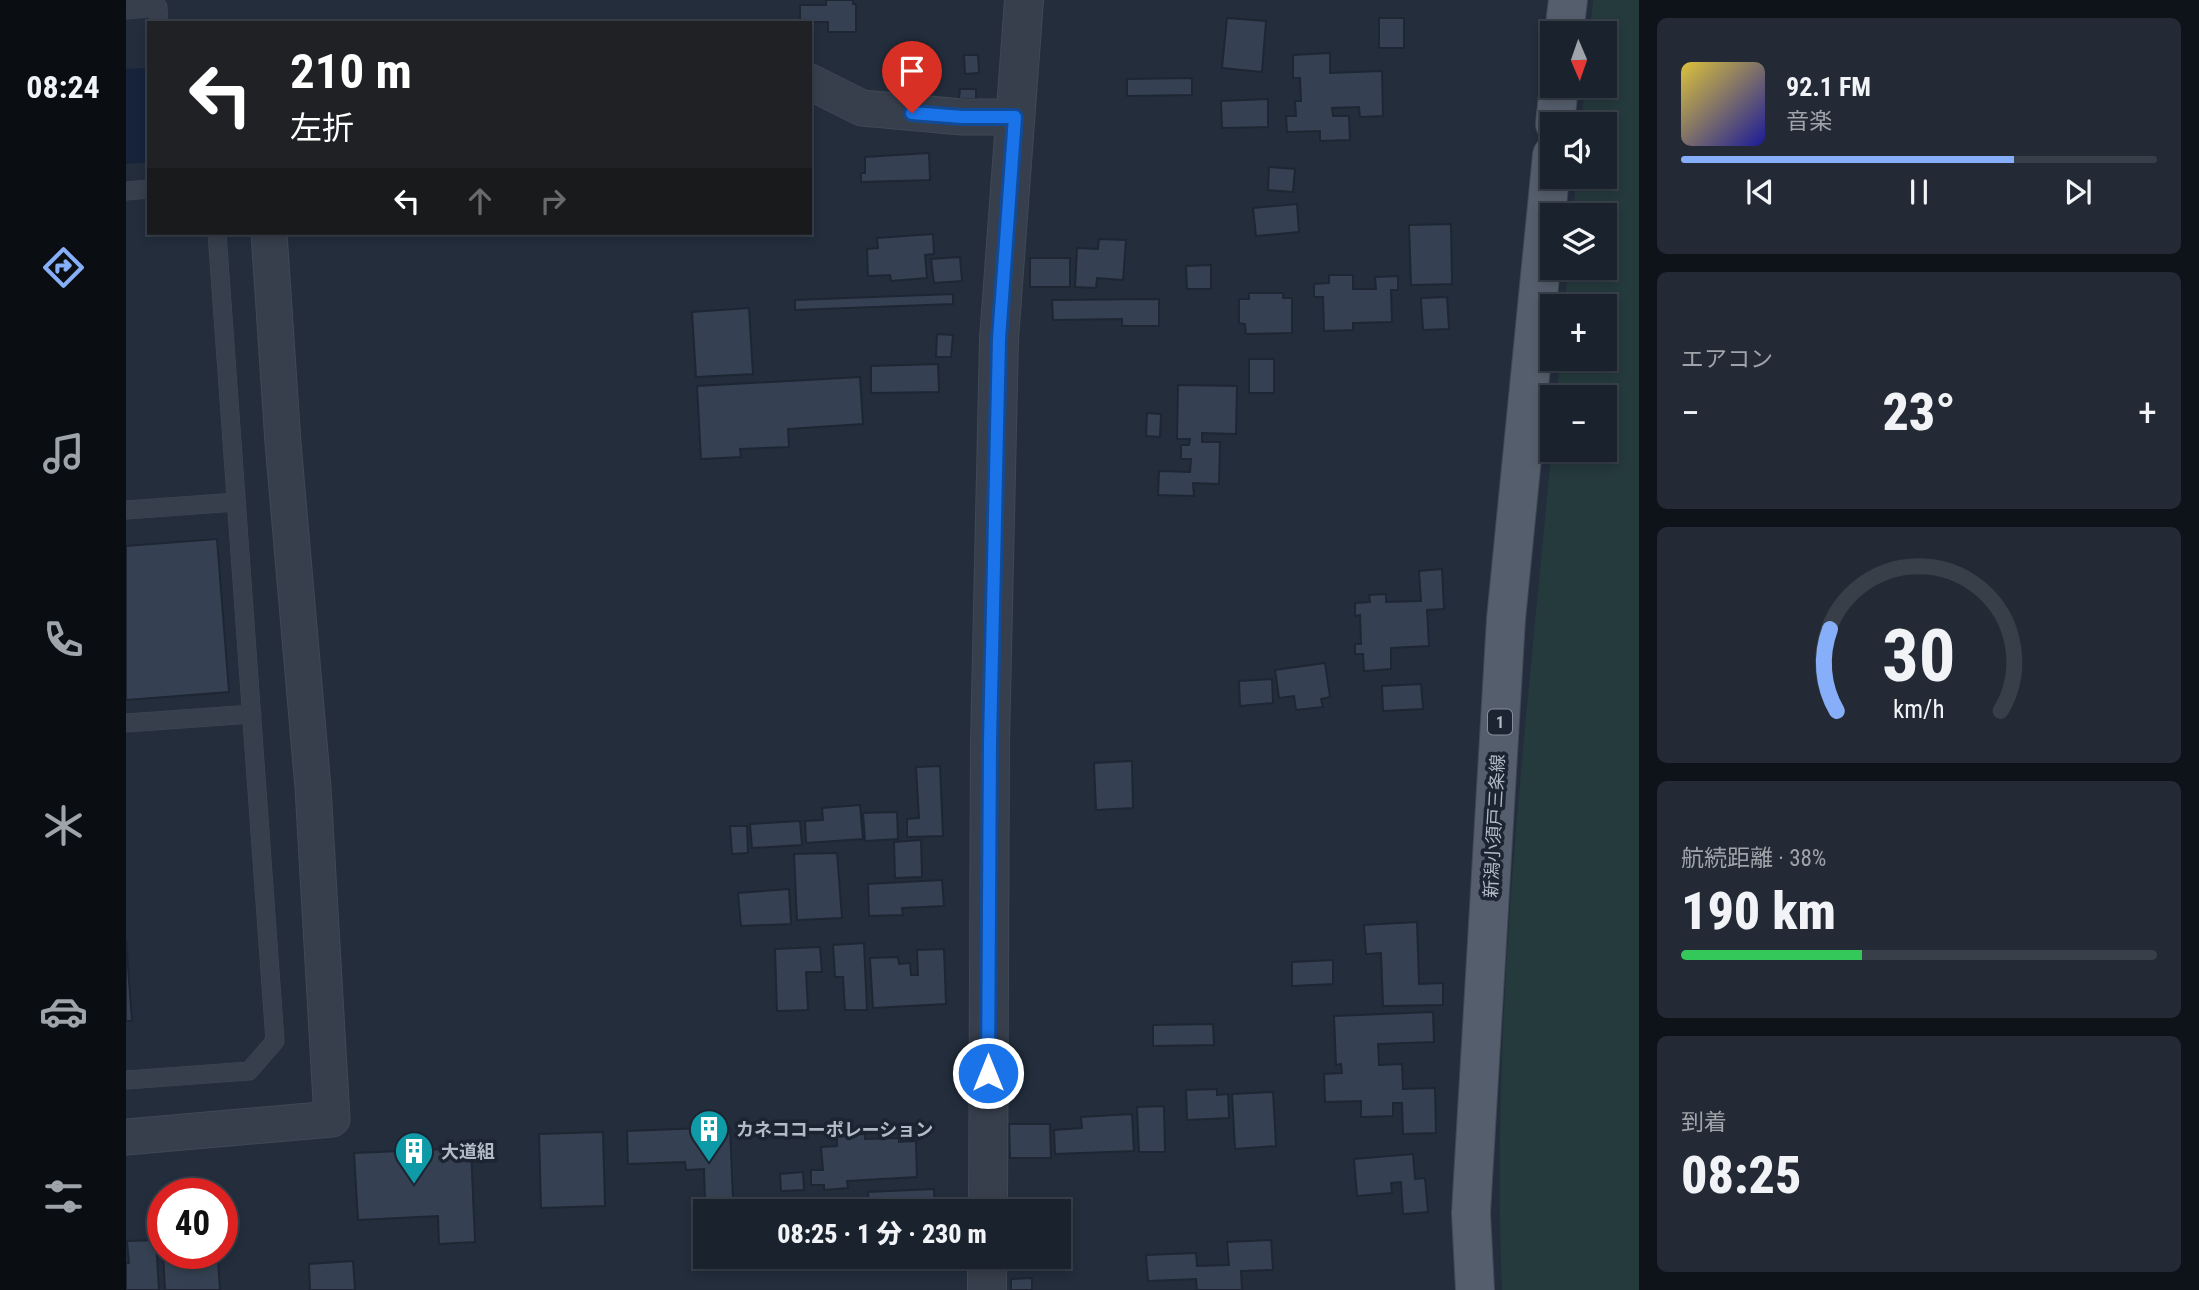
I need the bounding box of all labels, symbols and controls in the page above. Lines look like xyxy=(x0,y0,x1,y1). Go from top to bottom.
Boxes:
north arrow xyxy=(1540,21,1617,98)
map controls xyxy=(1540,21,1617,462)
pin xyxy=(882,41,942,113)
text: 210 m xyxy=(290,43,412,100)
icon: left xyxy=(175,49,266,140)
icon: arrive xyxy=(893,52,931,90)
text: 08:24 xyxy=(26,68,100,106)
text: 92.1 FM xyxy=(1786,72,1871,102)
text: 音楽 xyxy=(1786,108,1832,135)
text: 左折 xyxy=(290,109,354,147)
button: sound xyxy=(1540,112,1617,189)
icon: previous xyxy=(1741,173,1779,211)
icon: pause xyxy=(1900,173,1938,211)
icon: next xyxy=(2059,173,2097,211)
icon: left xyxy=(388,182,426,220)
icon: ahead xyxy=(461,182,499,220)
icon: right xyxy=(534,182,572,220)
button: layers xyxy=(1540,203,1617,280)
icon: directions xyxy=(39,243,88,292)
button: + xyxy=(1540,294,1617,371)
text: エアコン xyxy=(1681,346,1773,373)
text: 23° xyxy=(1882,382,1956,443)
button: − xyxy=(1540,385,1617,462)
text: − xyxy=(1681,391,1700,435)
text: + xyxy=(2138,391,2157,435)
icon: music xyxy=(39,429,88,478)
text: 30 xyxy=(1882,613,1956,699)
icon: phone xyxy=(39,615,88,664)
text: km/h xyxy=(1893,695,1945,724)
road number: 1 xyxy=(1488,709,1512,734)
street label: 新潟小須戸三条線 xyxy=(1480,754,1508,898)
icon: climate xyxy=(39,801,88,850)
text: 航続距離 · 38% xyxy=(1681,845,1826,872)
text: 190 km xyxy=(1681,881,1836,942)
icon: car xyxy=(39,987,88,1036)
position arrow xyxy=(951,1036,1025,1110)
building icon: カネココーポレーション xyxy=(688,1108,730,1163)
text: 到着 xyxy=(1681,1109,1727,1136)
place label: カネココーポレーション xyxy=(736,1119,933,1140)
building icon: 大道組 xyxy=(393,1130,435,1185)
place label: 大道組 xyxy=(441,1141,495,1162)
text: 08:25 xyxy=(1681,1145,1801,1206)
icon: filters xyxy=(39,1172,88,1221)
speed limit sign: 40 xyxy=(147,1178,238,1269)
text: 08:25 · 1 分 · 230 m xyxy=(777,1219,987,1249)

